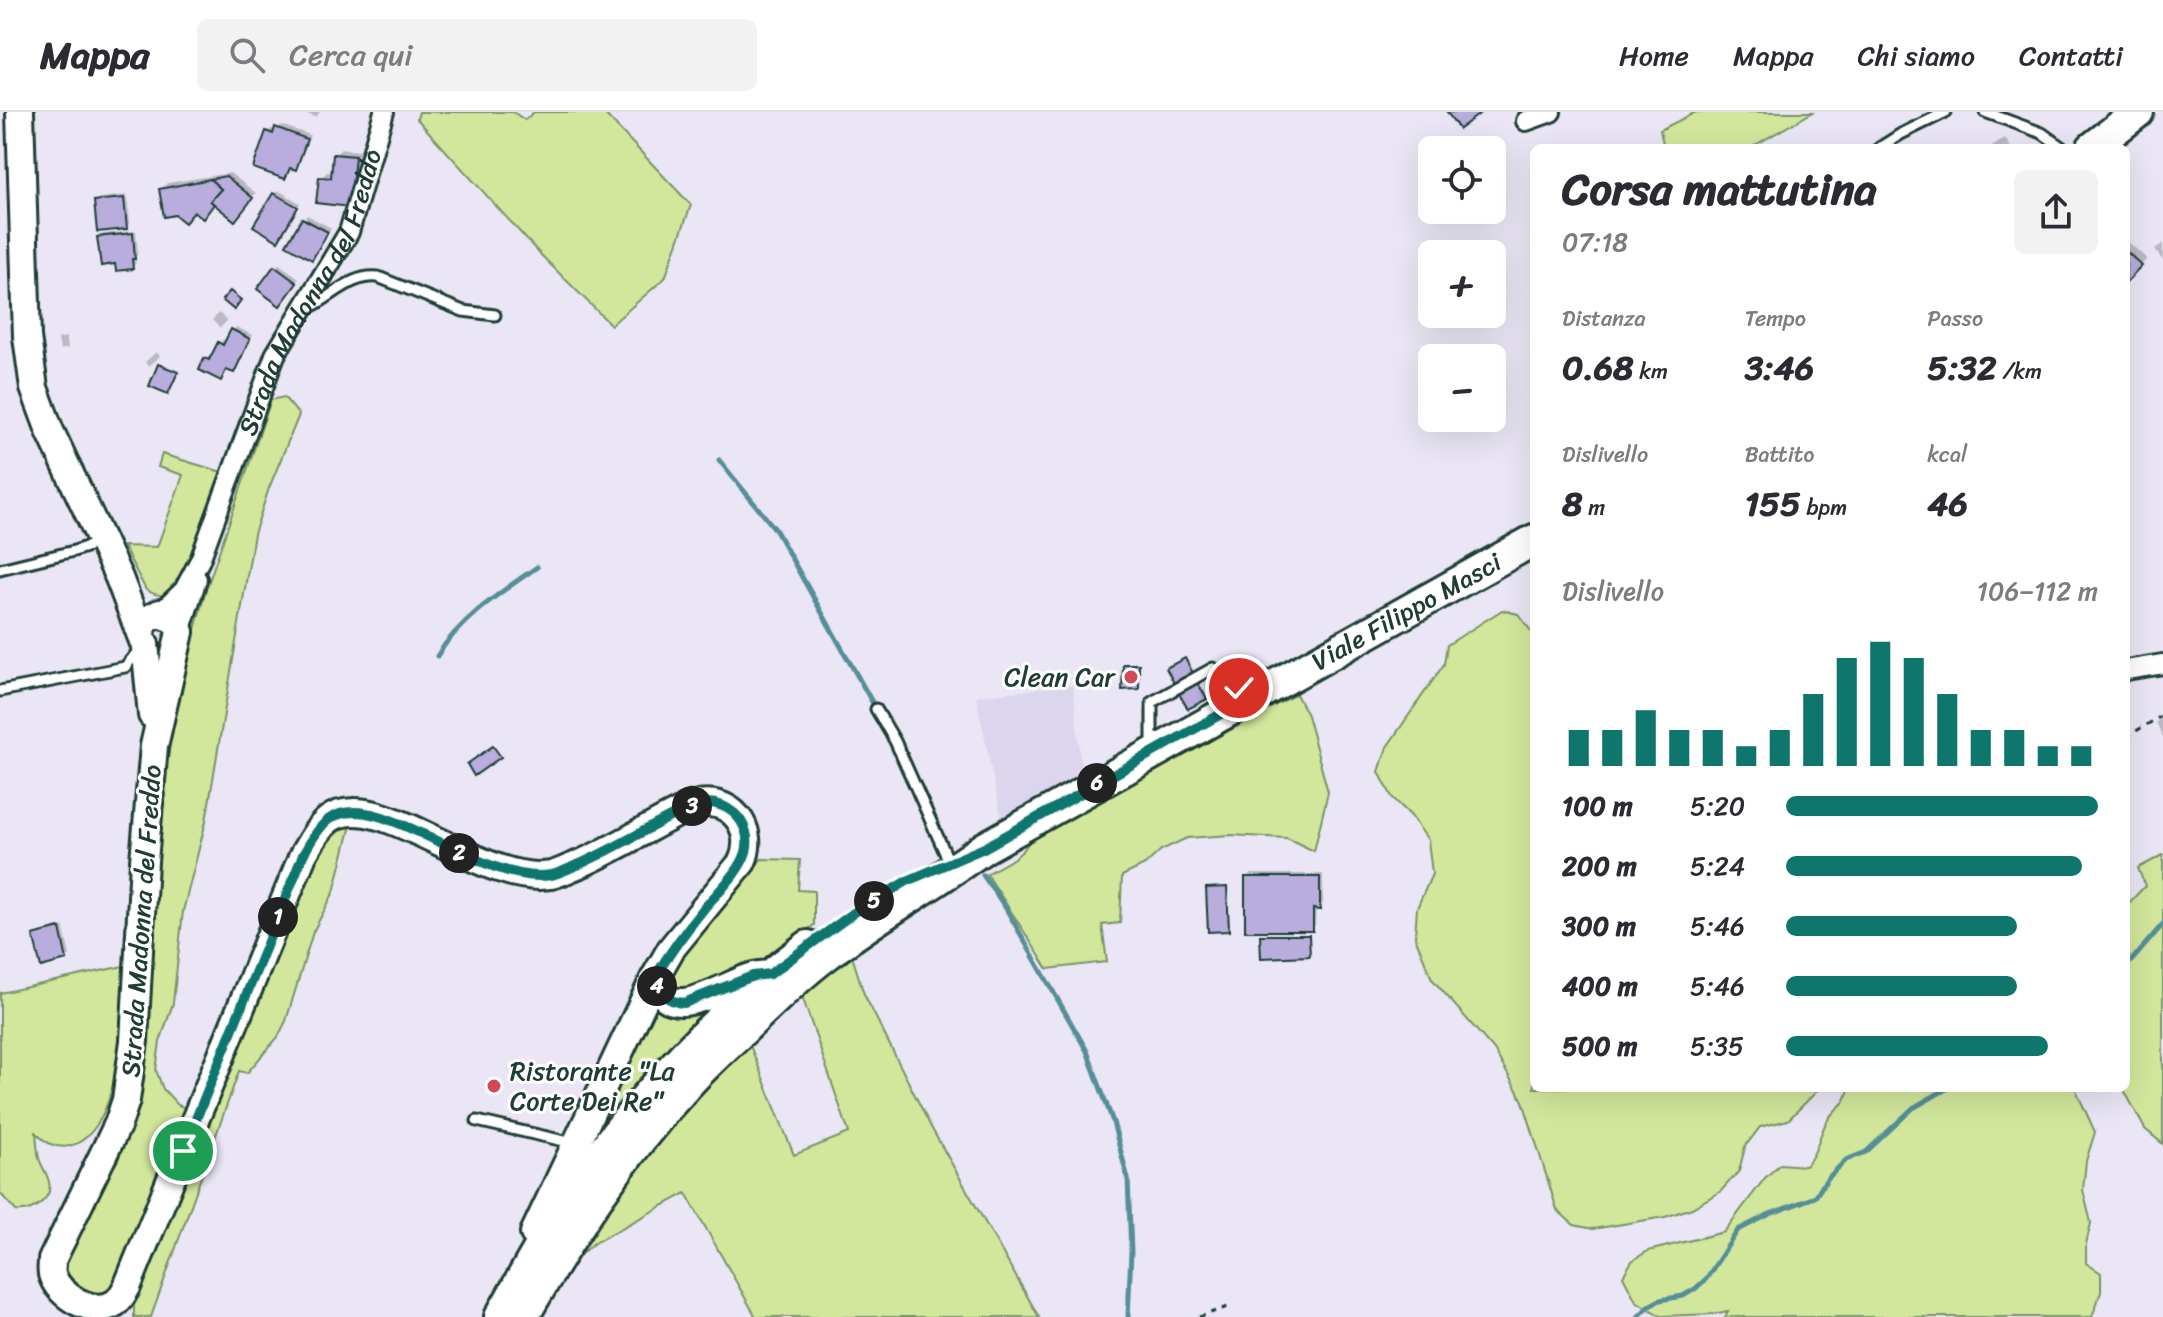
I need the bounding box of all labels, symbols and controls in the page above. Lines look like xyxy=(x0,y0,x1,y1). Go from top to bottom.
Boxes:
search box xyxy=(197,19,757,91)
text: Mappa xyxy=(40,22,149,89)
text: Cerca qui xyxy=(289,28,413,82)
text: Home xyxy=(1619,31,1689,80)
text: Mappa xyxy=(1733,31,1814,80)
text: Chi siamo xyxy=(1858,31,1975,80)
text: Contatti xyxy=(2019,31,2123,80)
icon: search xyxy=(225,33,269,77)
map controls xyxy=(1418,136,1506,432)
button: locate xyxy=(1418,136,1506,224)
street label: Strada Madonna del Freddo xyxy=(224,143,395,442)
text: Corsa mattutina xyxy=(1562,150,1877,228)
button: share xyxy=(2014,170,2098,254)
text: 07:18 xyxy=(1562,219,1628,265)
button: + xyxy=(1418,240,1506,328)
text: Distanza xyxy=(1562,299,1645,338)
text: Tempo xyxy=(1745,299,1806,338)
text: Passo xyxy=(1927,299,1983,338)
text: 0.68 xyxy=(1562,338,1634,398)
text: 3:46 xyxy=(1745,338,1814,398)
text: 5:32 xyxy=(1927,338,1997,398)
button: − xyxy=(1418,344,1506,432)
text: km xyxy=(1634,352,1668,391)
text: /km xyxy=(1997,352,2042,391)
text: Dislivello xyxy=(1562,435,1648,474)
text: Battito xyxy=(1745,435,1814,474)
text: kcal xyxy=(1927,435,1967,474)
text: 8 xyxy=(1562,474,1583,534)
text: 155 xyxy=(1745,474,1801,534)
text: 46 xyxy=(1927,474,1968,534)
text: m xyxy=(1583,488,1605,527)
text: bpm xyxy=(1801,488,1847,527)
street label: Viale Filippo Masci xyxy=(1303,539,1511,683)
text: Dislivello xyxy=(1562,568,1664,614)
text: 106–112 m xyxy=(1977,568,2098,614)
place label: Clean Car xyxy=(1004,654,1116,700)
pin xyxy=(1205,654,1273,722)
icon: check xyxy=(1217,666,1261,710)
marker: Clean Car xyxy=(1122,668,1140,686)
street label: Strada Madonna del Freddo xyxy=(107,763,175,1079)
pin: 6 xyxy=(1077,763,1117,803)
text: 6 xyxy=(1091,763,1103,802)
text: 100 m xyxy=(1562,783,1633,829)
text: 5:20 xyxy=(1690,783,1745,829)
pin: 3 xyxy=(672,786,712,826)
text: 3 xyxy=(686,786,698,825)
pin: 2 xyxy=(439,833,479,873)
text: 2 xyxy=(453,833,465,872)
text: 200 m xyxy=(1562,843,1637,889)
text: 5:24 xyxy=(1690,843,1745,889)
pin: 5 xyxy=(854,881,894,921)
text: 5 xyxy=(867,881,881,920)
pin: 1 xyxy=(258,897,298,937)
text: 1 xyxy=(273,897,283,936)
text: 300 m xyxy=(1562,903,1636,949)
text: 5:46 xyxy=(1690,903,1745,949)
text: 400 m xyxy=(1562,963,1638,1009)
text: 5:46 xyxy=(1690,963,1745,1009)
pin: 4 xyxy=(637,966,677,1006)
text: 4 xyxy=(650,966,664,1005)
text: 500 m xyxy=(1562,1023,1637,1069)
text: 5:35 xyxy=(1690,1023,1744,1069)
place label: Ristorante "La Corte Dei Re" xyxy=(510,1048,675,1124)
marker: Ristorante "La Corte Dei Re" xyxy=(485,1077,503,1095)
pin xyxy=(149,1117,217,1185)
icon: arrive xyxy=(161,1129,205,1173)

